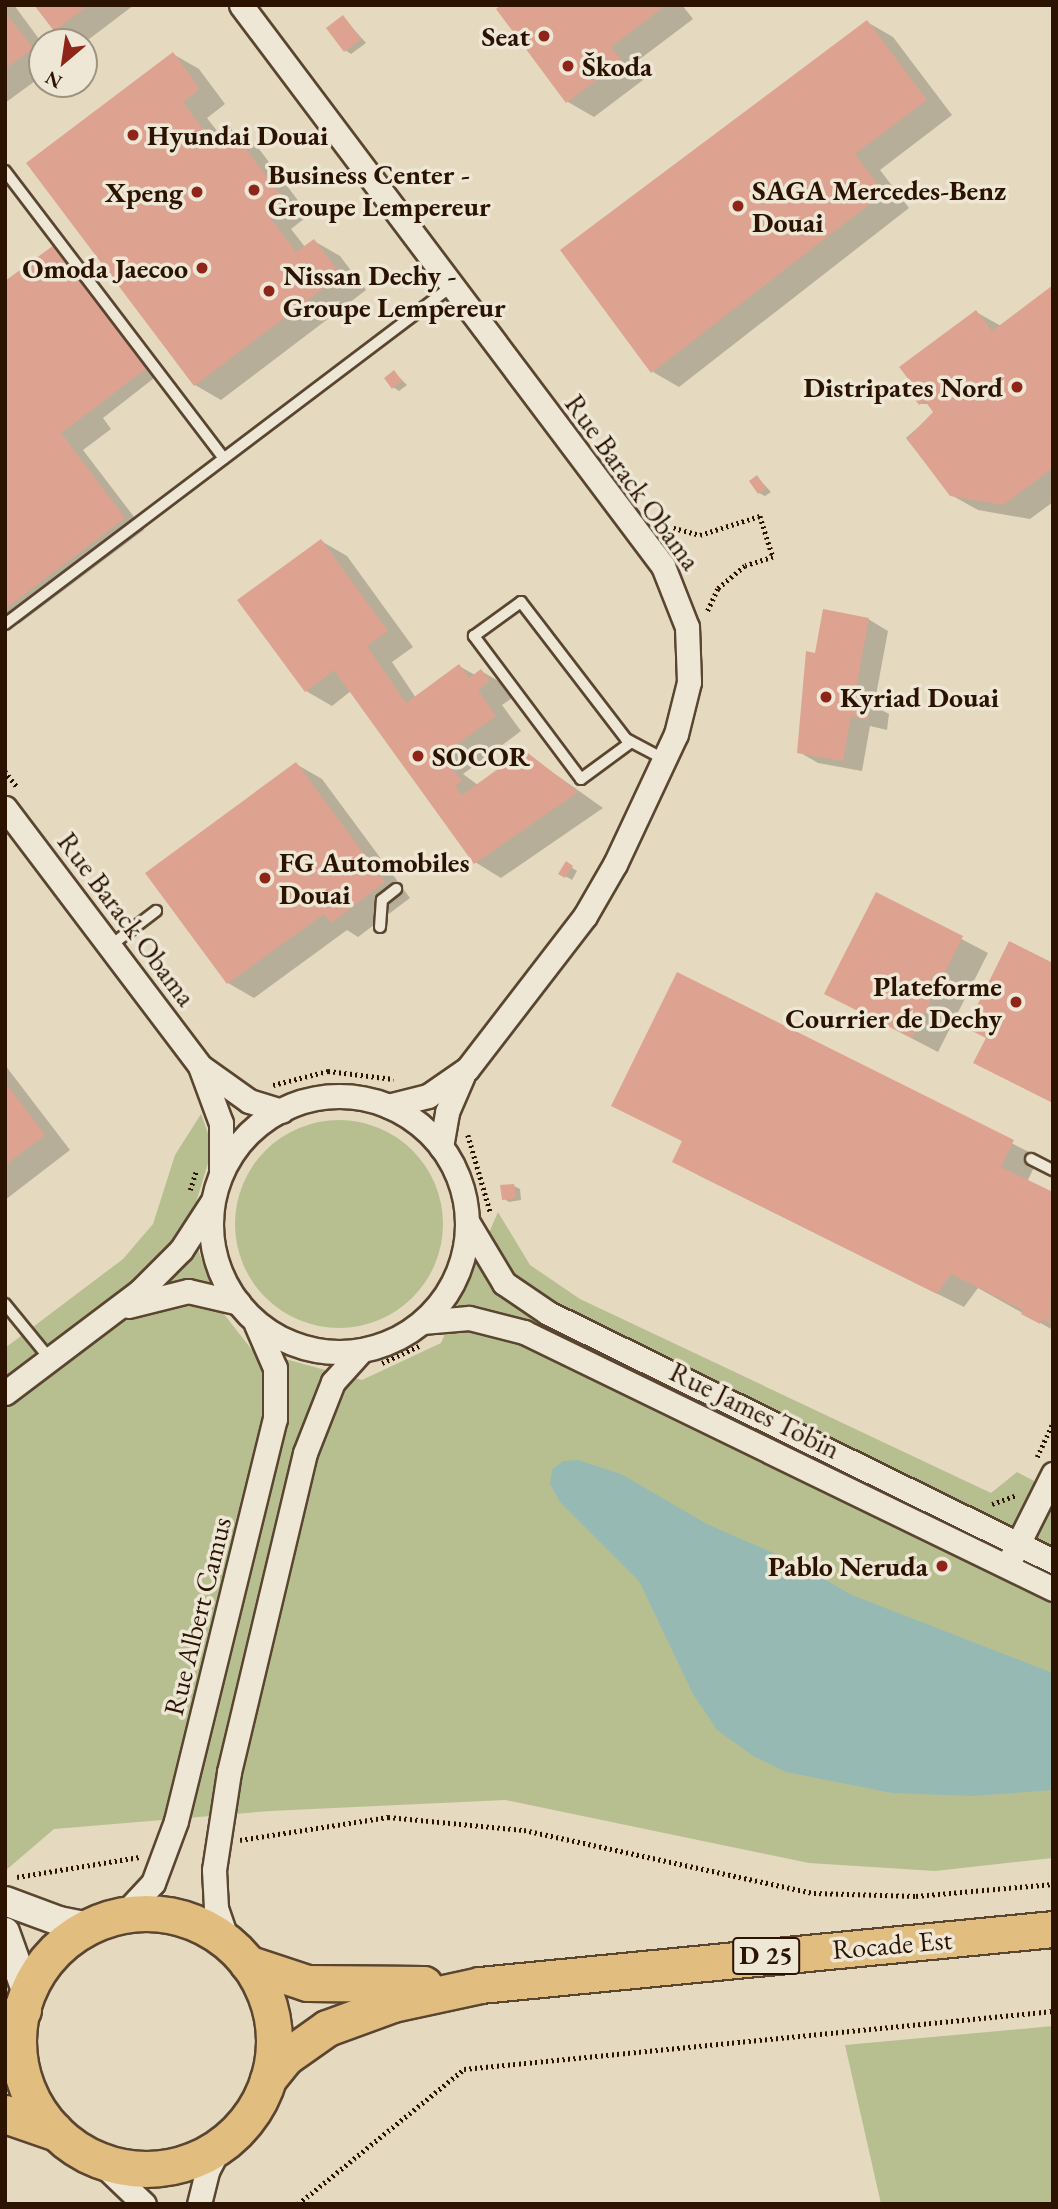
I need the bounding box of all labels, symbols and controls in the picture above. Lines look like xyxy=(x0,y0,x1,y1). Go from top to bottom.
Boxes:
place label: Seat xyxy=(481,19,530,53)
north arrow xyxy=(28,28,98,98)
marker: Seat xyxy=(536,28,552,44)
place label: Škoda xyxy=(582,49,652,83)
marker: Škoda xyxy=(560,58,576,74)
text: N xyxy=(41,65,66,95)
place label: Hyundai Douai xyxy=(147,118,328,152)
marker: Hyundai Douai xyxy=(125,127,141,143)
place label: Business Center - Groupe Lempereur xyxy=(268,157,490,223)
place label: SAGA Mercedes-Benz Douai xyxy=(752,173,1006,239)
place label: Xpeng xyxy=(105,175,183,209)
marker: Business Center - Groupe Lempereur xyxy=(246,182,262,198)
marker: Xpeng xyxy=(189,184,205,200)
marker: SAGA Mercedes-Benz Douai xyxy=(730,198,746,214)
place label: Omoda Jaecoo xyxy=(22,251,188,285)
place label: Nissan Dechy - Groupe Lempereur xyxy=(283,258,505,324)
marker: Omoda Jaecoo xyxy=(194,260,210,276)
marker: Nissan Dechy - Groupe Lempereur xyxy=(261,283,277,299)
place label: Distripates Nord xyxy=(804,370,1003,404)
marker: Distripates Nord xyxy=(1009,379,1025,395)
street label: Rue Barack Obama xyxy=(558,388,708,576)
place label: Kyriad Douai xyxy=(840,680,999,714)
marker: Kyriad Douai xyxy=(818,689,834,705)
place label: SOCOR xyxy=(432,739,530,773)
marker: SOCOR xyxy=(410,748,426,764)
street label: Rue Barack Obama xyxy=(51,825,203,1013)
place label: FG Automobiles Douai xyxy=(279,845,470,911)
marker: FG Automobiles Douai xyxy=(257,870,273,886)
place label: Plateforme Courrier de Dechy xyxy=(785,969,1002,1035)
marker: Plateforme Courrier de Dechy xyxy=(1008,994,1024,1010)
street label: Rue James Tobin xyxy=(664,1354,846,1466)
street label: Rue Albert Camus xyxy=(156,1513,238,1719)
place label: Pablo Neruda xyxy=(768,1549,928,1583)
marker: Pablo Neruda xyxy=(934,1558,950,1574)
street label: Rocade Est xyxy=(831,1922,953,1966)
road number: D 25 xyxy=(731,1934,801,1979)

